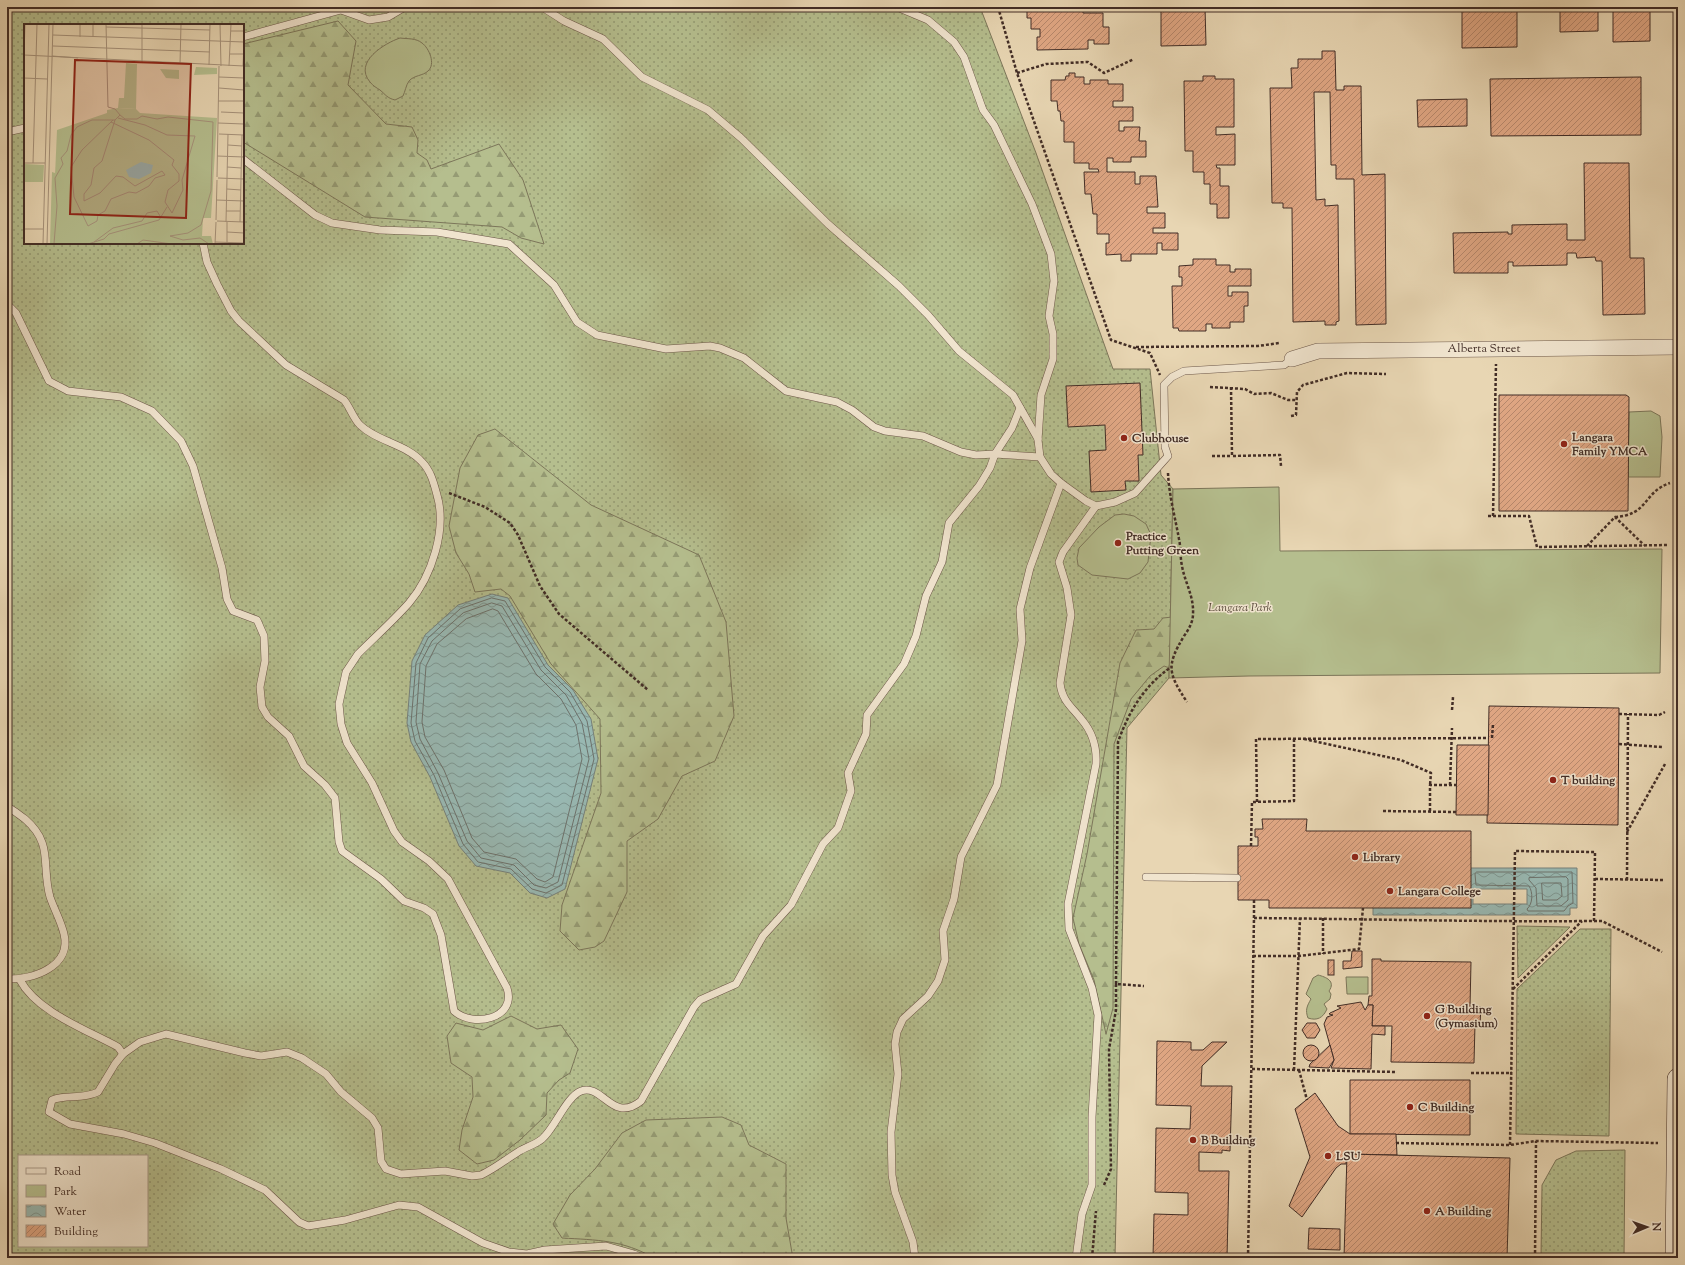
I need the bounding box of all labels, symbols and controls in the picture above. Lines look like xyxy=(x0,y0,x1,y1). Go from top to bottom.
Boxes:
inset map xyxy=(24,24,244,244)
street label: Alberta Street xyxy=(1447,340,1521,358)
place label: Langara Family YMCA xyxy=(1571,429,1648,461)
place label: Clubhouse xyxy=(1132,430,1189,448)
marker: Clubhouse xyxy=(1119,433,1129,443)
marker: Langara Family YMCA xyxy=(1559,439,1569,449)
place label: Practice Putting Green xyxy=(1125,528,1200,560)
marker: Practice Putting Green xyxy=(1113,538,1123,548)
park label: Langara Park xyxy=(1208,599,1273,617)
place label: T building xyxy=(1560,772,1615,790)
marker: T building xyxy=(1548,775,1558,785)
place label: Library xyxy=(1362,849,1400,867)
marker: Library xyxy=(1350,852,1360,862)
place label: Langara College xyxy=(1397,883,1481,901)
marker: Langara College xyxy=(1385,886,1395,896)
place label: G Building (Gymasium) xyxy=(1435,1001,1498,1033)
marker: G Building (Gymasium) xyxy=(1422,1011,1432,1021)
place label: C Building xyxy=(1418,1099,1475,1117)
marker: C Building xyxy=(1405,1102,1415,1112)
place label: B Building xyxy=(1200,1132,1255,1150)
marker: B Building xyxy=(1188,1135,1198,1145)
place label: LSU xyxy=(1335,1148,1360,1166)
marker: LSU xyxy=(1323,1151,1333,1161)
legend xyxy=(18,1155,148,1247)
text: Road xyxy=(54,1163,81,1181)
text: Park xyxy=(54,1183,77,1201)
text: Water xyxy=(54,1203,87,1221)
place label: A Building xyxy=(1434,1203,1492,1221)
marker: A Building xyxy=(1422,1206,1432,1216)
north arrow xyxy=(1627,1207,1667,1247)
text: N xyxy=(1648,1221,1664,1232)
text: Building xyxy=(54,1223,98,1241)

